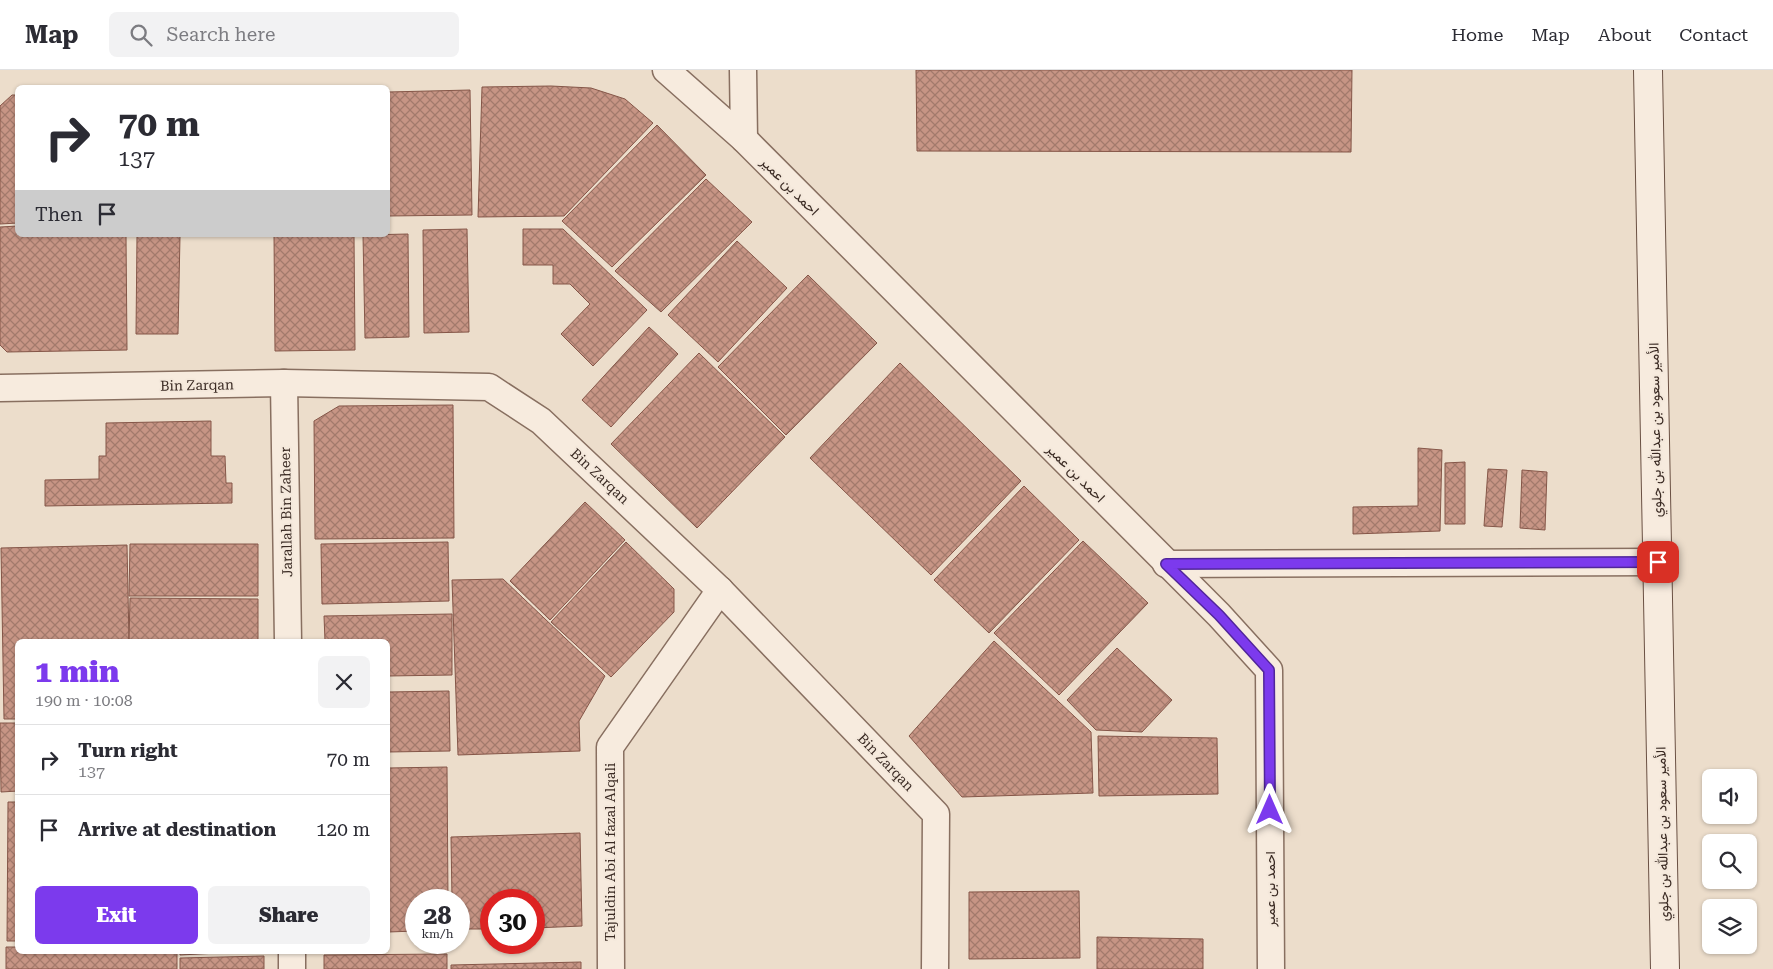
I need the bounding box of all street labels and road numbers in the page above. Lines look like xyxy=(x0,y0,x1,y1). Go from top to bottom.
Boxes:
street label: احمد بن عمير xyxy=(756,153,822,219)
street label: الأمير سعود بن عبدالله بن جلوي xyxy=(1645,342,1669,518)
street label: Bin Zarqan xyxy=(160,376,234,394)
street label: احمد بن عمير xyxy=(1042,440,1108,506)
street label: Bin Zarqan xyxy=(568,445,632,507)
street label: Jarallah Bin Zaheer xyxy=(277,447,295,577)
street label: Bin Zarqan xyxy=(855,730,917,794)
street label: الأمير سعود بن عبدالله بن جلوي xyxy=(1652,746,1676,922)
street label: Tajuldin Abi Al fazal Alqali xyxy=(602,762,618,941)
street label: احمد بن عمير xyxy=(1262,851,1279,928)

